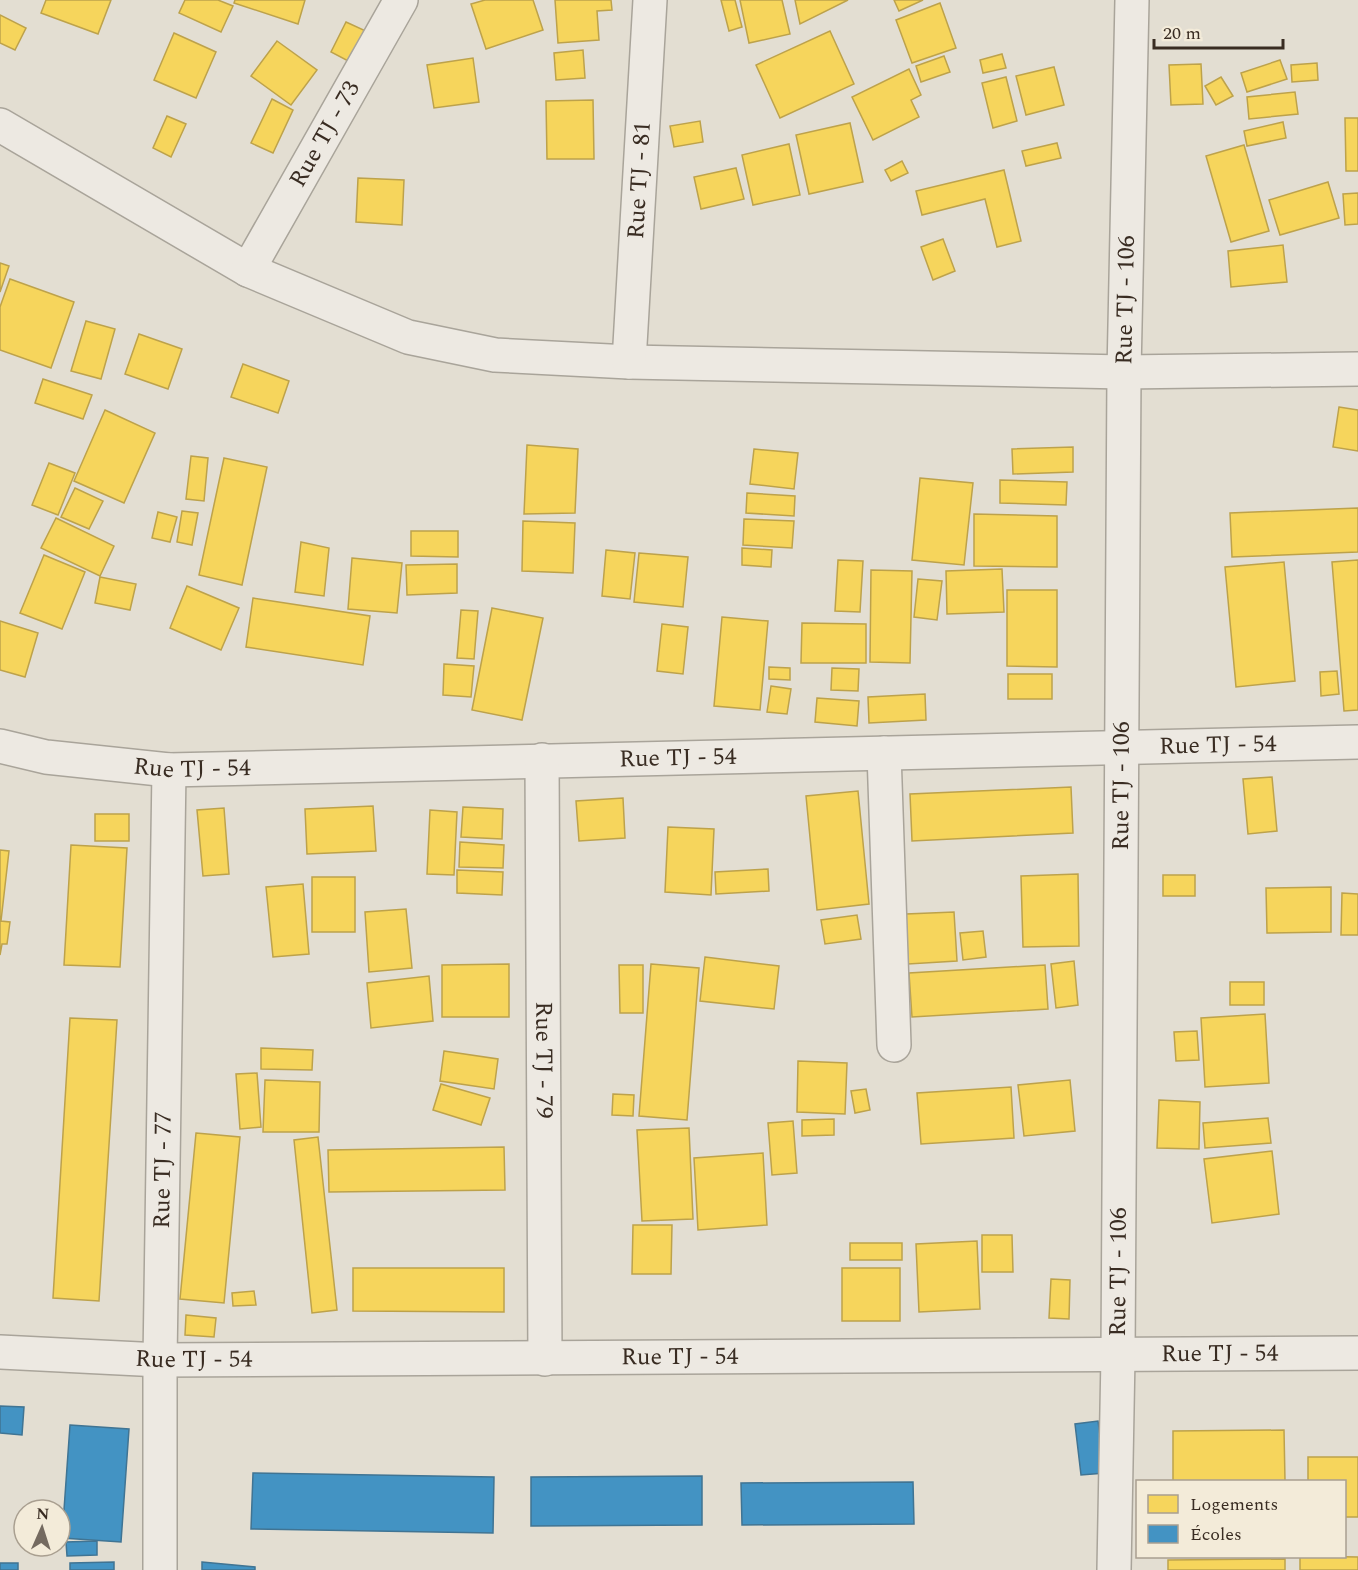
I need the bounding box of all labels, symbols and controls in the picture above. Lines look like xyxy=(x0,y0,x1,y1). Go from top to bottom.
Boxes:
scale bar xyxy=(1154,12,1283,50)
text: 20 m xyxy=(1163,20,1201,47)
street label: Rue TJ - 73 xyxy=(280,74,370,194)
street label: Rue TJ - 81 xyxy=(618,121,661,240)
street label: Rue TJ - 106 xyxy=(1106,235,1145,365)
street label: Rue TJ - 106 xyxy=(1103,721,1140,851)
street label: Rue TJ - 54 xyxy=(1159,726,1277,765)
street label: Rue TJ - 54 xyxy=(619,739,737,777)
street label: Rue TJ - 54 xyxy=(132,748,251,788)
street label: Rue TJ - 79 xyxy=(525,1001,562,1119)
street label: Rue TJ - 77 xyxy=(144,1111,182,1229)
street label: Rue TJ - 106 xyxy=(1100,1207,1137,1337)
street label: Rue TJ - 54 xyxy=(1161,1335,1279,1372)
street label: Rue TJ - 54 xyxy=(621,1339,739,1375)
street label: Rue TJ - 54 xyxy=(134,1341,253,1378)
legend xyxy=(1136,1480,1346,1558)
text: Logements xyxy=(1190,1491,1278,1518)
north arrow xyxy=(12,1498,72,1558)
text: N xyxy=(36,1502,50,1526)
text: Écoles xyxy=(1190,1521,1242,1548)

